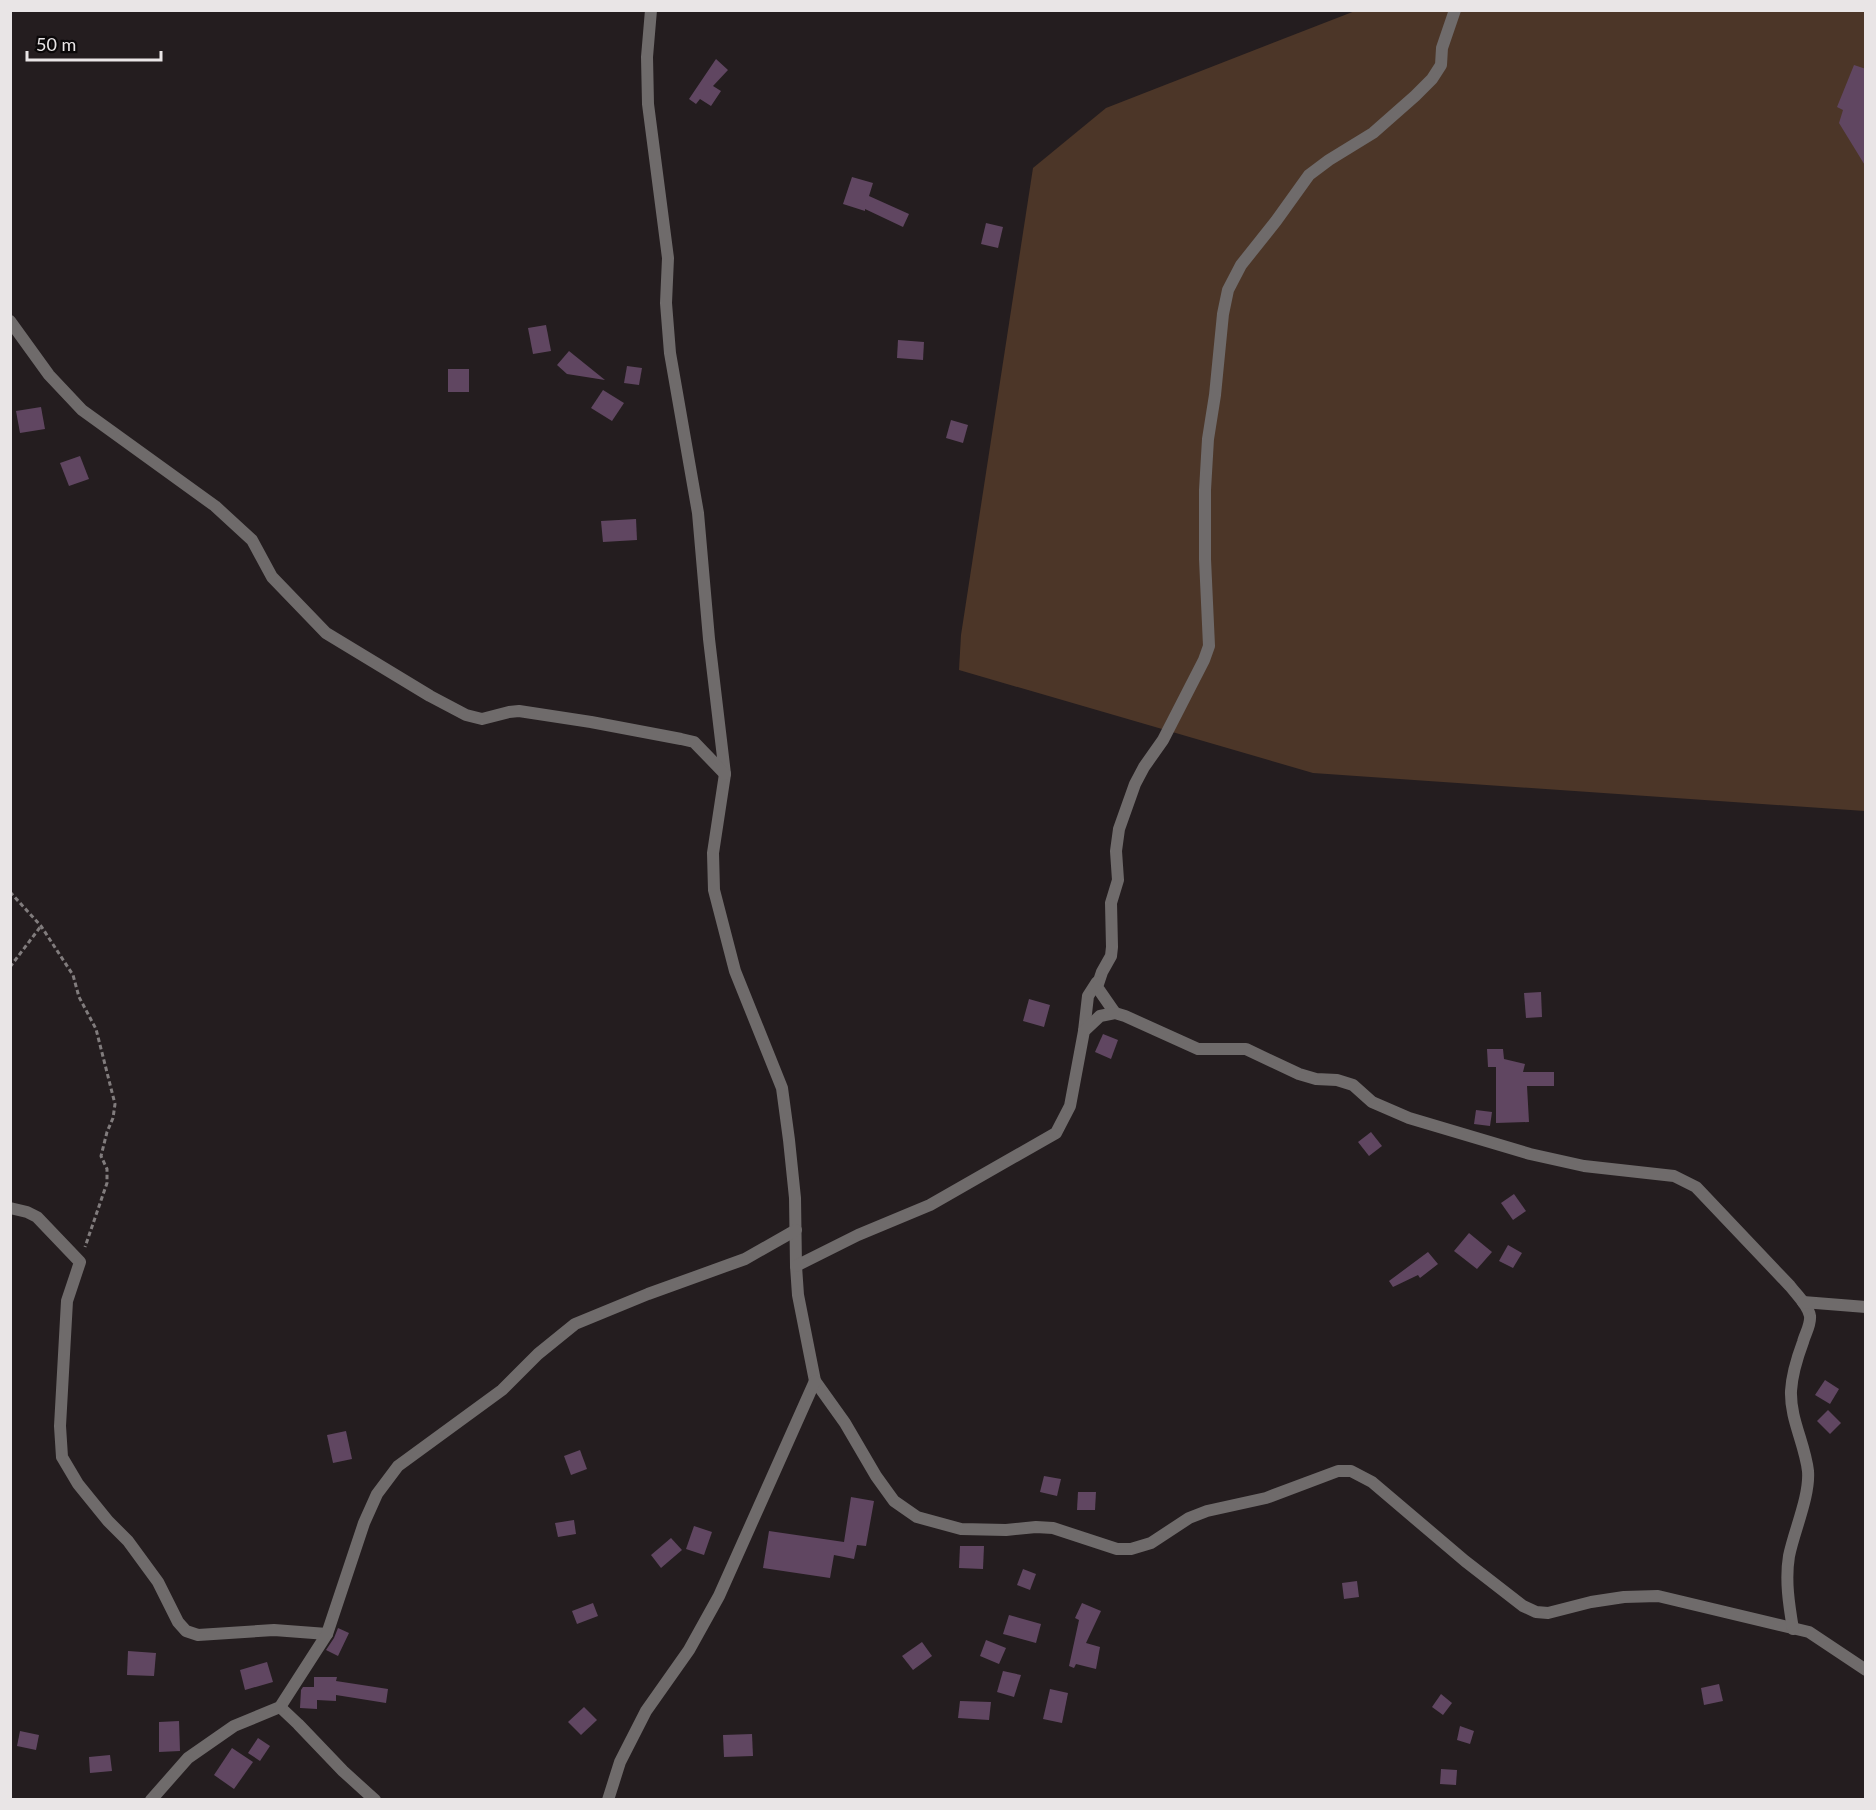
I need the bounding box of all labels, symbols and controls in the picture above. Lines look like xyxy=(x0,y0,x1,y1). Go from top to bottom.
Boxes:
scale bar xyxy=(27,24,160,62)
text: 50 m xyxy=(36,33,76,55)

